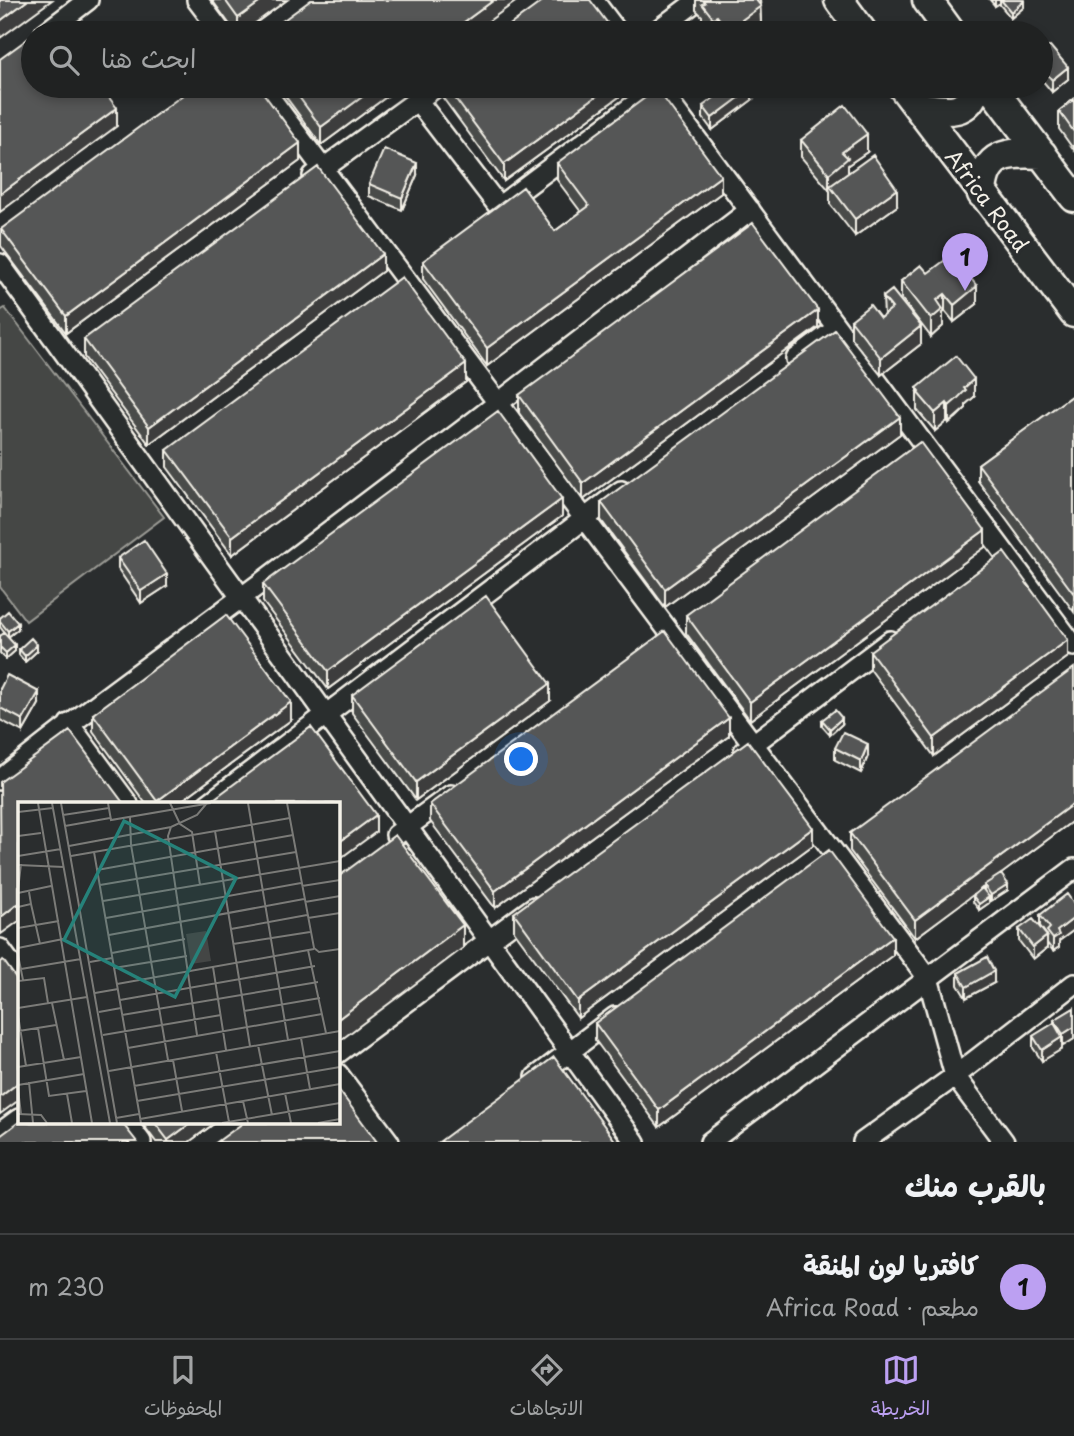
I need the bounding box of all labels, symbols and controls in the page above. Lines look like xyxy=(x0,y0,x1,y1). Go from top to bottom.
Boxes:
search box xyxy=(21,21,1053,98)
text: ابحث هنا xyxy=(101,38,196,77)
icon: search xyxy=(45,41,83,79)
street label: Africa Road xyxy=(939,142,1037,258)
pin: 1 xyxy=(942,233,988,291)
your location xyxy=(504,742,538,776)
inset map xyxy=(18,802,340,1124)
text: بالقرب منك xyxy=(905,1162,1046,1207)
text: كافتريا لون المنقة xyxy=(803,1245,979,1284)
text: 230 m xyxy=(28,1269,104,1304)
text: 1 xyxy=(1018,1269,1029,1304)
text: مطعم · Africa Road xyxy=(766,1289,979,1324)
tab: المحفوظات xyxy=(144,1351,222,1425)
tab: الاتجاهات xyxy=(510,1351,583,1425)
tab: الخريطة xyxy=(871,1351,930,1425)

